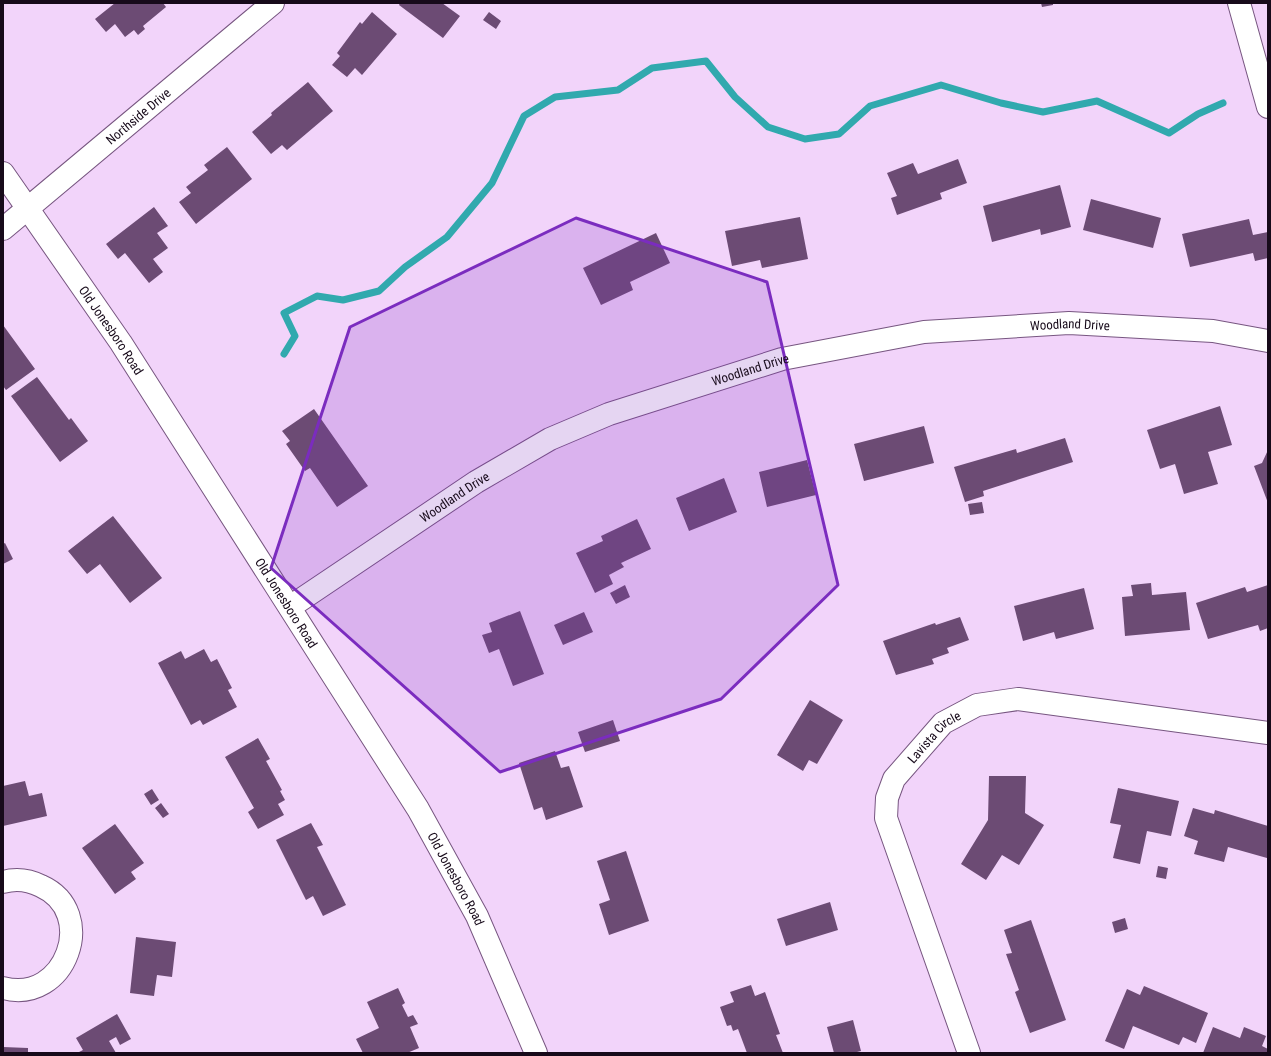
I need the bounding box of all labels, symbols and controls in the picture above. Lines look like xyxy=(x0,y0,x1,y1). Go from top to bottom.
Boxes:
street label: Northside Drive xyxy=(103,85,173,147)
street label: Old Jonesboro Road xyxy=(76,283,147,377)
street label: Woodland Drive xyxy=(1029,315,1110,333)
street label: Woodland Drive xyxy=(710,350,790,388)
street label: Woodland Drive xyxy=(417,468,492,525)
street label: Old Jonesboro Road xyxy=(252,555,321,651)
street label: Lavista Circle xyxy=(904,708,963,766)
street label: Old Jonesboro Road xyxy=(425,829,488,927)

